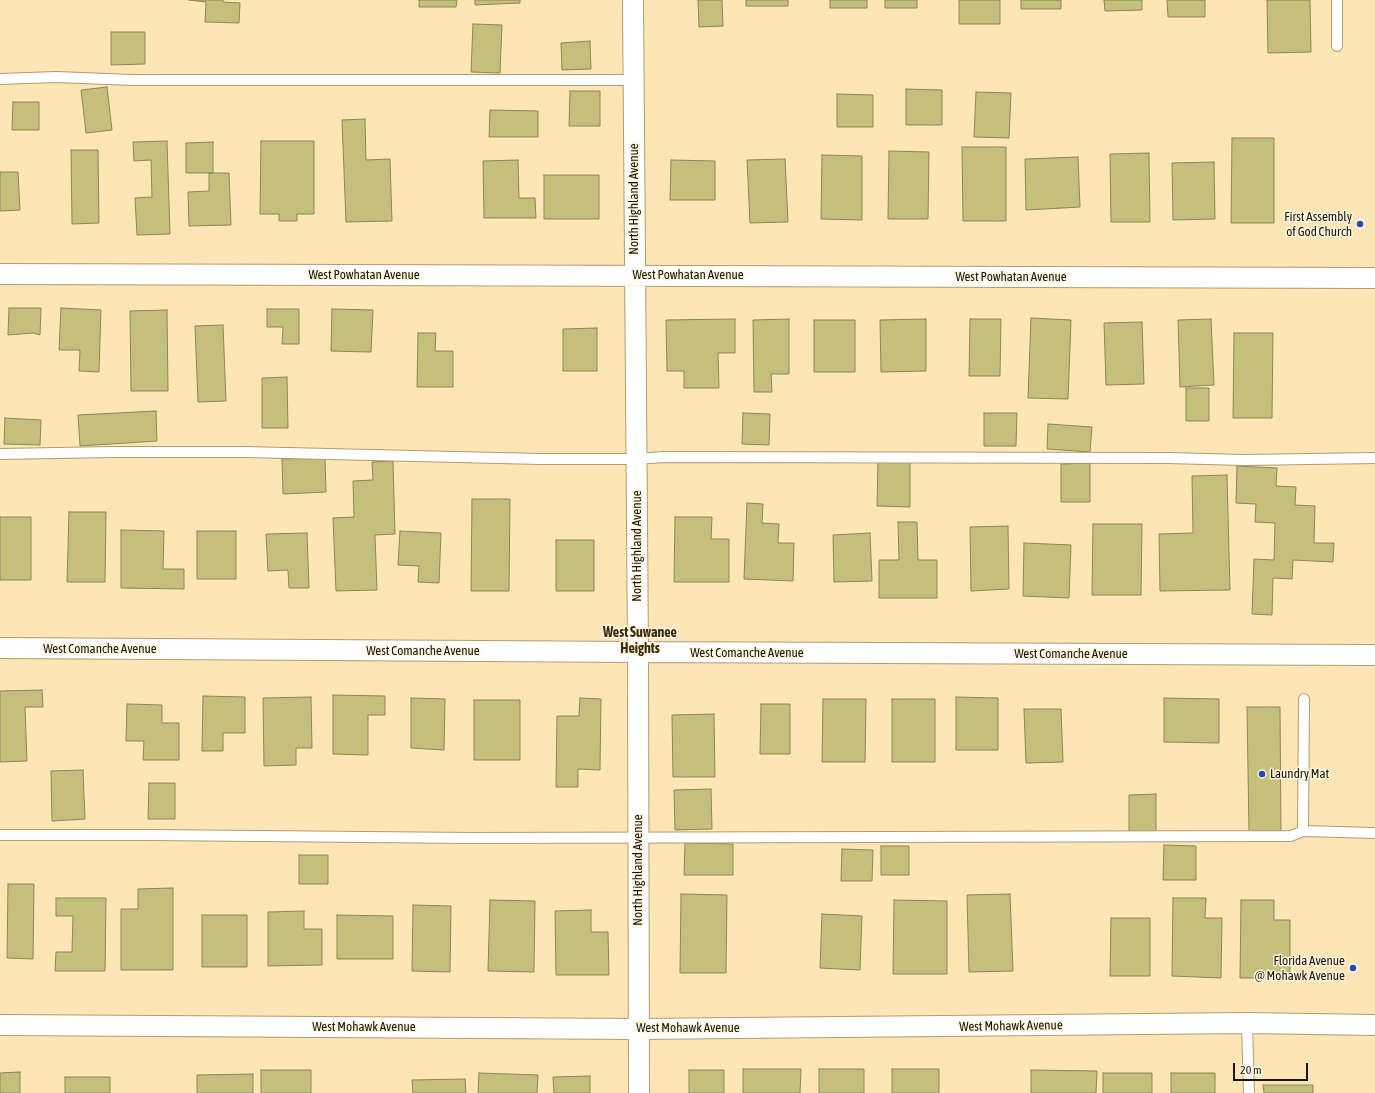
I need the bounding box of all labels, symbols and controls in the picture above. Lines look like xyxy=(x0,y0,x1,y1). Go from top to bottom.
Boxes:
street label: North Highland Avenue xyxy=(626,143,642,255)
place label: First Assembly of God Church xyxy=(1284,209,1352,240)
marker: First Assembly of God Church xyxy=(1355,219,1365,229)
street label: West Powhatan Avenue xyxy=(308,267,420,283)
street label: West Powhatan Avenue xyxy=(632,267,744,283)
street label: West Powhatan Avenue xyxy=(955,269,1067,285)
street label: North Highland Avenue xyxy=(629,490,645,602)
district label: West Suwanee Heights xyxy=(603,625,677,658)
street label: West Comanche Avenue xyxy=(43,641,157,657)
street label: West Comanche Avenue xyxy=(366,643,480,659)
street label: West Comanche Avenue xyxy=(690,645,804,661)
street label: West Comanche Avenue xyxy=(1014,646,1128,662)
place label: Laundry Mat xyxy=(1270,766,1329,782)
marker: Laundry Mat xyxy=(1257,769,1267,779)
street label: North Highland Avenue xyxy=(630,814,646,926)
place label: Florida Avenue @ Mohawk Avenue xyxy=(1255,953,1345,984)
marker: Florida Avenue @ Mohawk Avenue xyxy=(1348,963,1358,973)
street label: West Mohawk Avenue xyxy=(959,1017,1063,1035)
street label: West Mohawk Avenue xyxy=(312,1019,416,1035)
street label: West Mohawk Avenue xyxy=(636,1020,740,1036)
scale bar xyxy=(1235,1055,1310,1081)
text: 20 m xyxy=(1240,1063,1262,1077)

